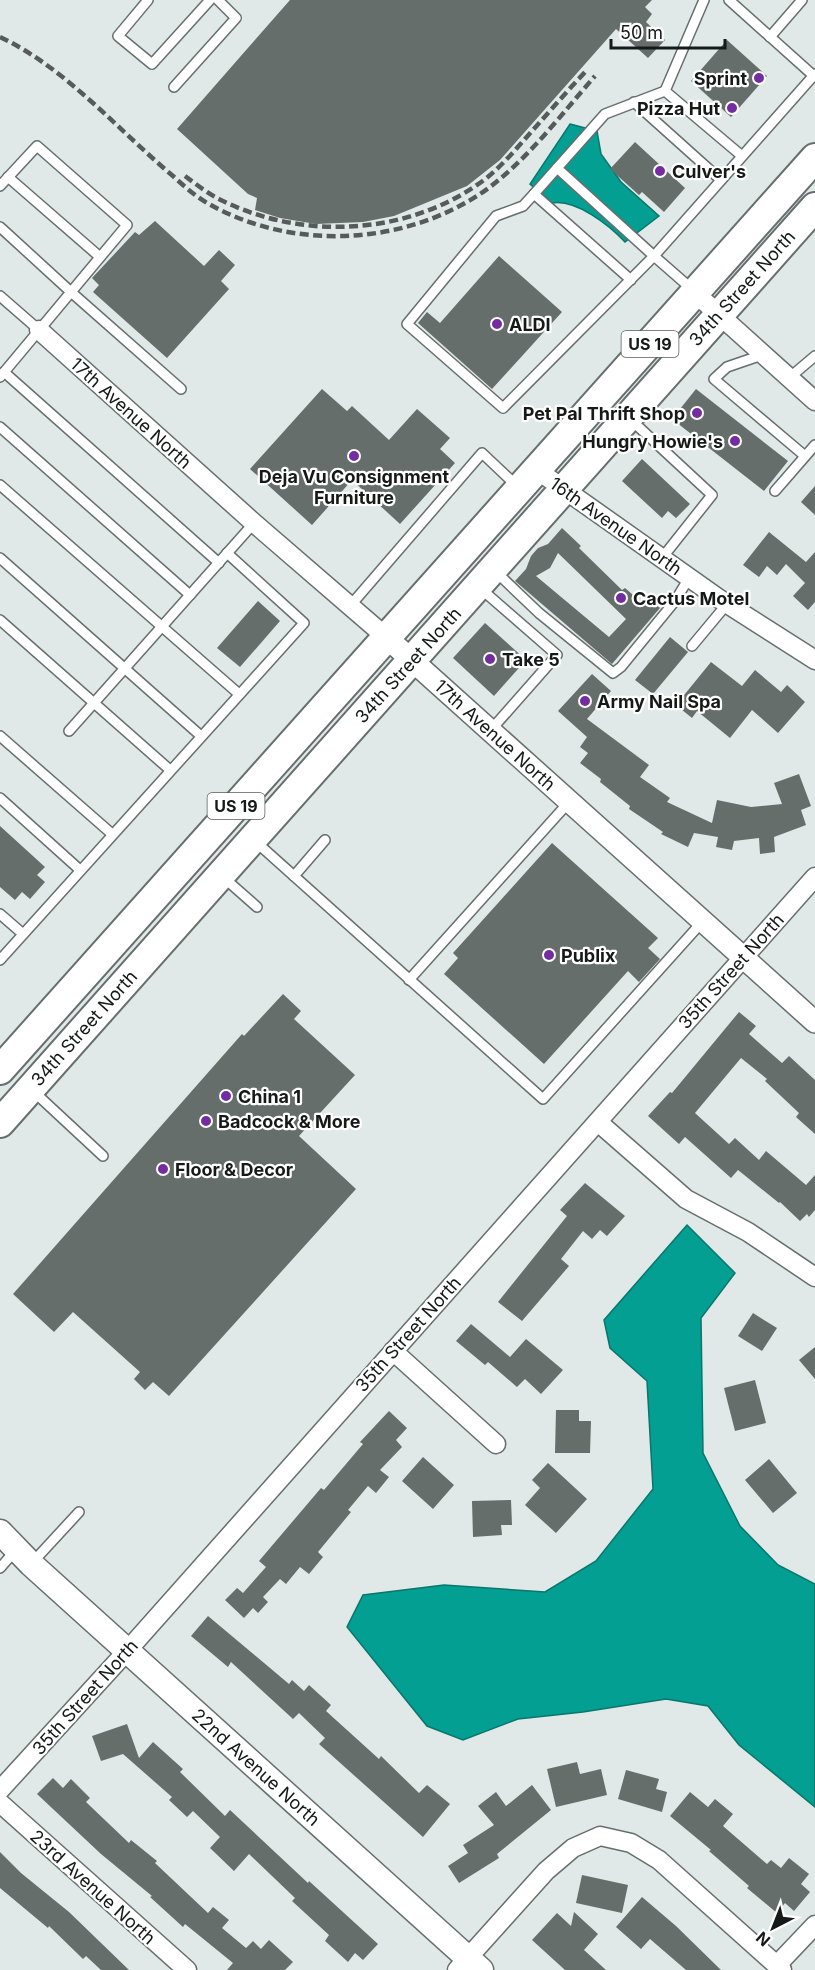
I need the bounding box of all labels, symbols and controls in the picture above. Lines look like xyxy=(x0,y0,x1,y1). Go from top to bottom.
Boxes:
scale bar xyxy=(611,12,725,50)
text: 50 m xyxy=(620,22,663,43)
place label: Sprint xyxy=(694,68,747,89)
marker: Sprint xyxy=(752,71,766,85)
place label: Pizza Hut xyxy=(637,98,720,119)
marker: Pizza Hut xyxy=(725,101,739,115)
place label: Culver's xyxy=(672,161,746,182)
marker: Culver's xyxy=(653,164,667,178)
street label: 34th Street North xyxy=(685,226,799,350)
place label: ALDI xyxy=(509,314,551,335)
marker: ALDI xyxy=(490,317,504,331)
road number: US 19 xyxy=(622,331,678,357)
street label: 17th Avenue North xyxy=(66,353,196,473)
place label: Pet Pal Thrift Shop xyxy=(523,403,685,424)
marker: Pet Pal Thrift Shop xyxy=(690,406,704,420)
place label: Hungry Howie's xyxy=(582,431,723,452)
marker: Hungry Howie's xyxy=(728,434,742,448)
marker: Deja Vu Consignment Furniture xyxy=(347,449,361,463)
place label: Deja Vu Consignment Furniture xyxy=(259,466,450,508)
street label: 16th Avenue North xyxy=(546,473,686,579)
place label: Cactus Motel xyxy=(633,588,749,609)
marker: Cactus Motel xyxy=(614,591,628,605)
street label: 34th Street North xyxy=(351,603,465,727)
place label: Take 5 xyxy=(502,649,560,670)
marker: Take 5 xyxy=(483,652,497,666)
street label: 17th Avenue North xyxy=(430,675,560,795)
place label: Army Nail Spa xyxy=(597,691,721,712)
marker: Army Nail Spa xyxy=(578,694,592,708)
road number: US 19 xyxy=(208,793,264,819)
street label: 35th Street North xyxy=(674,909,788,1033)
place label: Publix xyxy=(561,945,616,966)
marker: Publix xyxy=(542,948,556,962)
street label: 34th Street North xyxy=(27,966,141,1090)
place label: China 1 xyxy=(238,1086,301,1107)
marker: China 1 xyxy=(219,1089,233,1103)
place label: Badcock & More xyxy=(218,1111,361,1132)
marker: Badcock & More xyxy=(199,1114,213,1128)
place label: Floor & Decor xyxy=(175,1159,293,1180)
marker: Floor & Decor xyxy=(156,1162,170,1176)
street label: 35th Street North xyxy=(351,1272,465,1396)
street label: 35th Street North xyxy=(28,1635,142,1759)
street label: 22nd Avenue North xyxy=(188,1704,324,1830)
street label: 23rd Avenue North xyxy=(26,1825,160,1949)
north arrow xyxy=(743,1898,803,1958)
text: N xyxy=(752,1928,774,1951)

